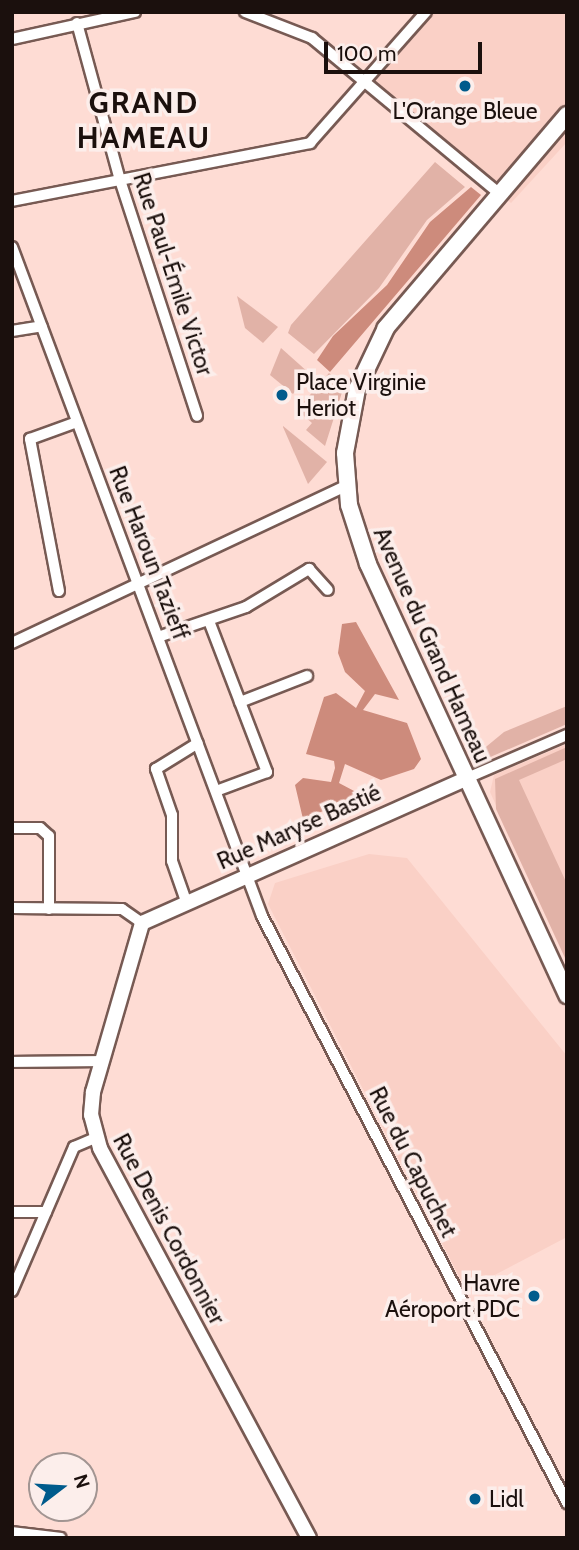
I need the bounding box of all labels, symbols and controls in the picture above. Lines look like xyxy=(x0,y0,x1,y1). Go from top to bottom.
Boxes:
scale bar xyxy=(327,28,484,72)
text: 100 m xyxy=(337,41,396,66)
marker: L'Orange Bleue xyxy=(457,78,473,94)
district label: GRAND HAMEAU xyxy=(78,85,210,155)
place label: L'Orange Bleue xyxy=(393,97,537,125)
street label: Rue Paul-Émile Victor xyxy=(127,169,219,379)
place label: Place Virginie Heriot xyxy=(296,368,426,422)
marker: Place Virginie Heriot xyxy=(274,387,290,403)
street label: Rue Haroun Tazieff xyxy=(103,462,195,644)
street label: Avenue du Grand Hameau xyxy=(368,523,496,767)
street label: Rue Maryse Bastié xyxy=(213,779,385,875)
street label: Rue du Capuchet xyxy=(363,1082,463,1242)
street label: Rue Denis Cordonnier xyxy=(107,1129,231,1329)
place label: Havre Aéroport PDC xyxy=(385,1269,520,1323)
marker: Havre Aéroport PDC xyxy=(526,1288,542,1304)
north arrow xyxy=(28,1452,98,1522)
text: N xyxy=(69,1472,95,1491)
place label: Lidl xyxy=(489,1485,524,1513)
marker: Lidl xyxy=(467,1491,483,1507)

